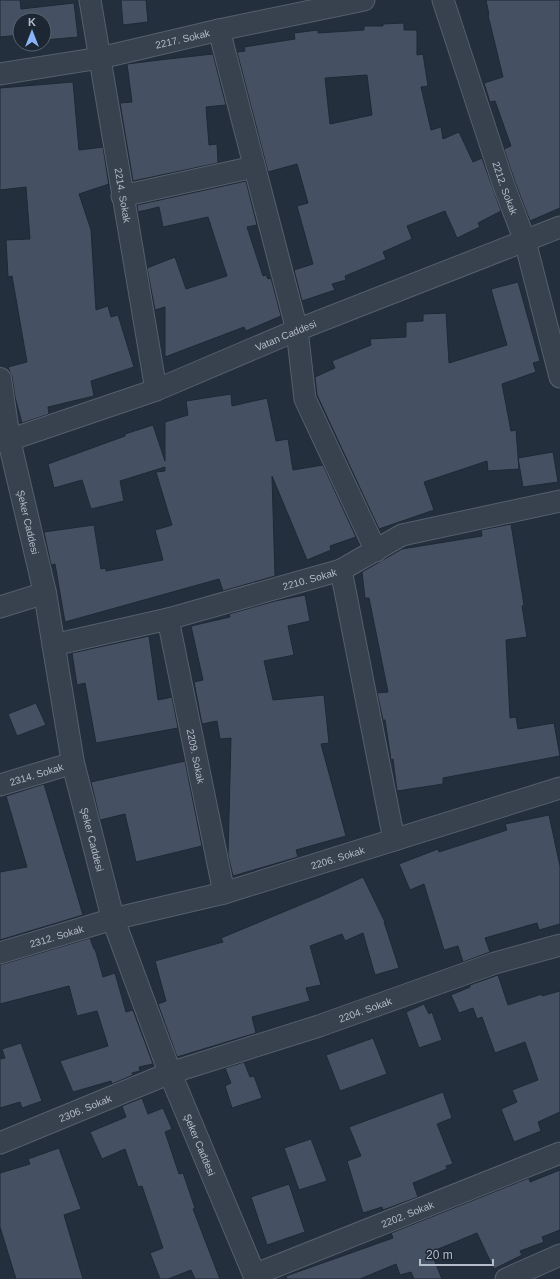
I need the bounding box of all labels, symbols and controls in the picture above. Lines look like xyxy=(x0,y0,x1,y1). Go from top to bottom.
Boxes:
north arrow xyxy=(12,12,52,52)
text: K xyxy=(28,16,36,28)
street label: 2217. Sokak xyxy=(154,27,212,51)
street label: 2212. Sokak xyxy=(490,160,520,217)
street label: 2214. Sokak xyxy=(112,167,133,225)
street label: Vatan Caddesi xyxy=(254,318,318,353)
street label: Şeker Caddesi xyxy=(15,489,41,555)
street label: 2210. Sokak xyxy=(281,566,339,592)
street label: 2209. Sokak xyxy=(185,728,207,786)
street label: 2314. Sokak xyxy=(8,761,66,788)
street label: Şeker Caddesi xyxy=(79,806,106,873)
street label: 2206. Sokak xyxy=(310,844,367,872)
street label: 2312. Sokak xyxy=(28,923,86,950)
street label: 2204. Sokak xyxy=(337,995,394,1025)
street label: 2306. Sokak xyxy=(57,1092,114,1124)
street label: Şeker Caddesi xyxy=(182,1112,217,1177)
street label: 2202. Sokak xyxy=(380,1199,436,1230)
scale bar xyxy=(420,1241,493,1267)
text: 20 m xyxy=(426,1248,453,1262)

